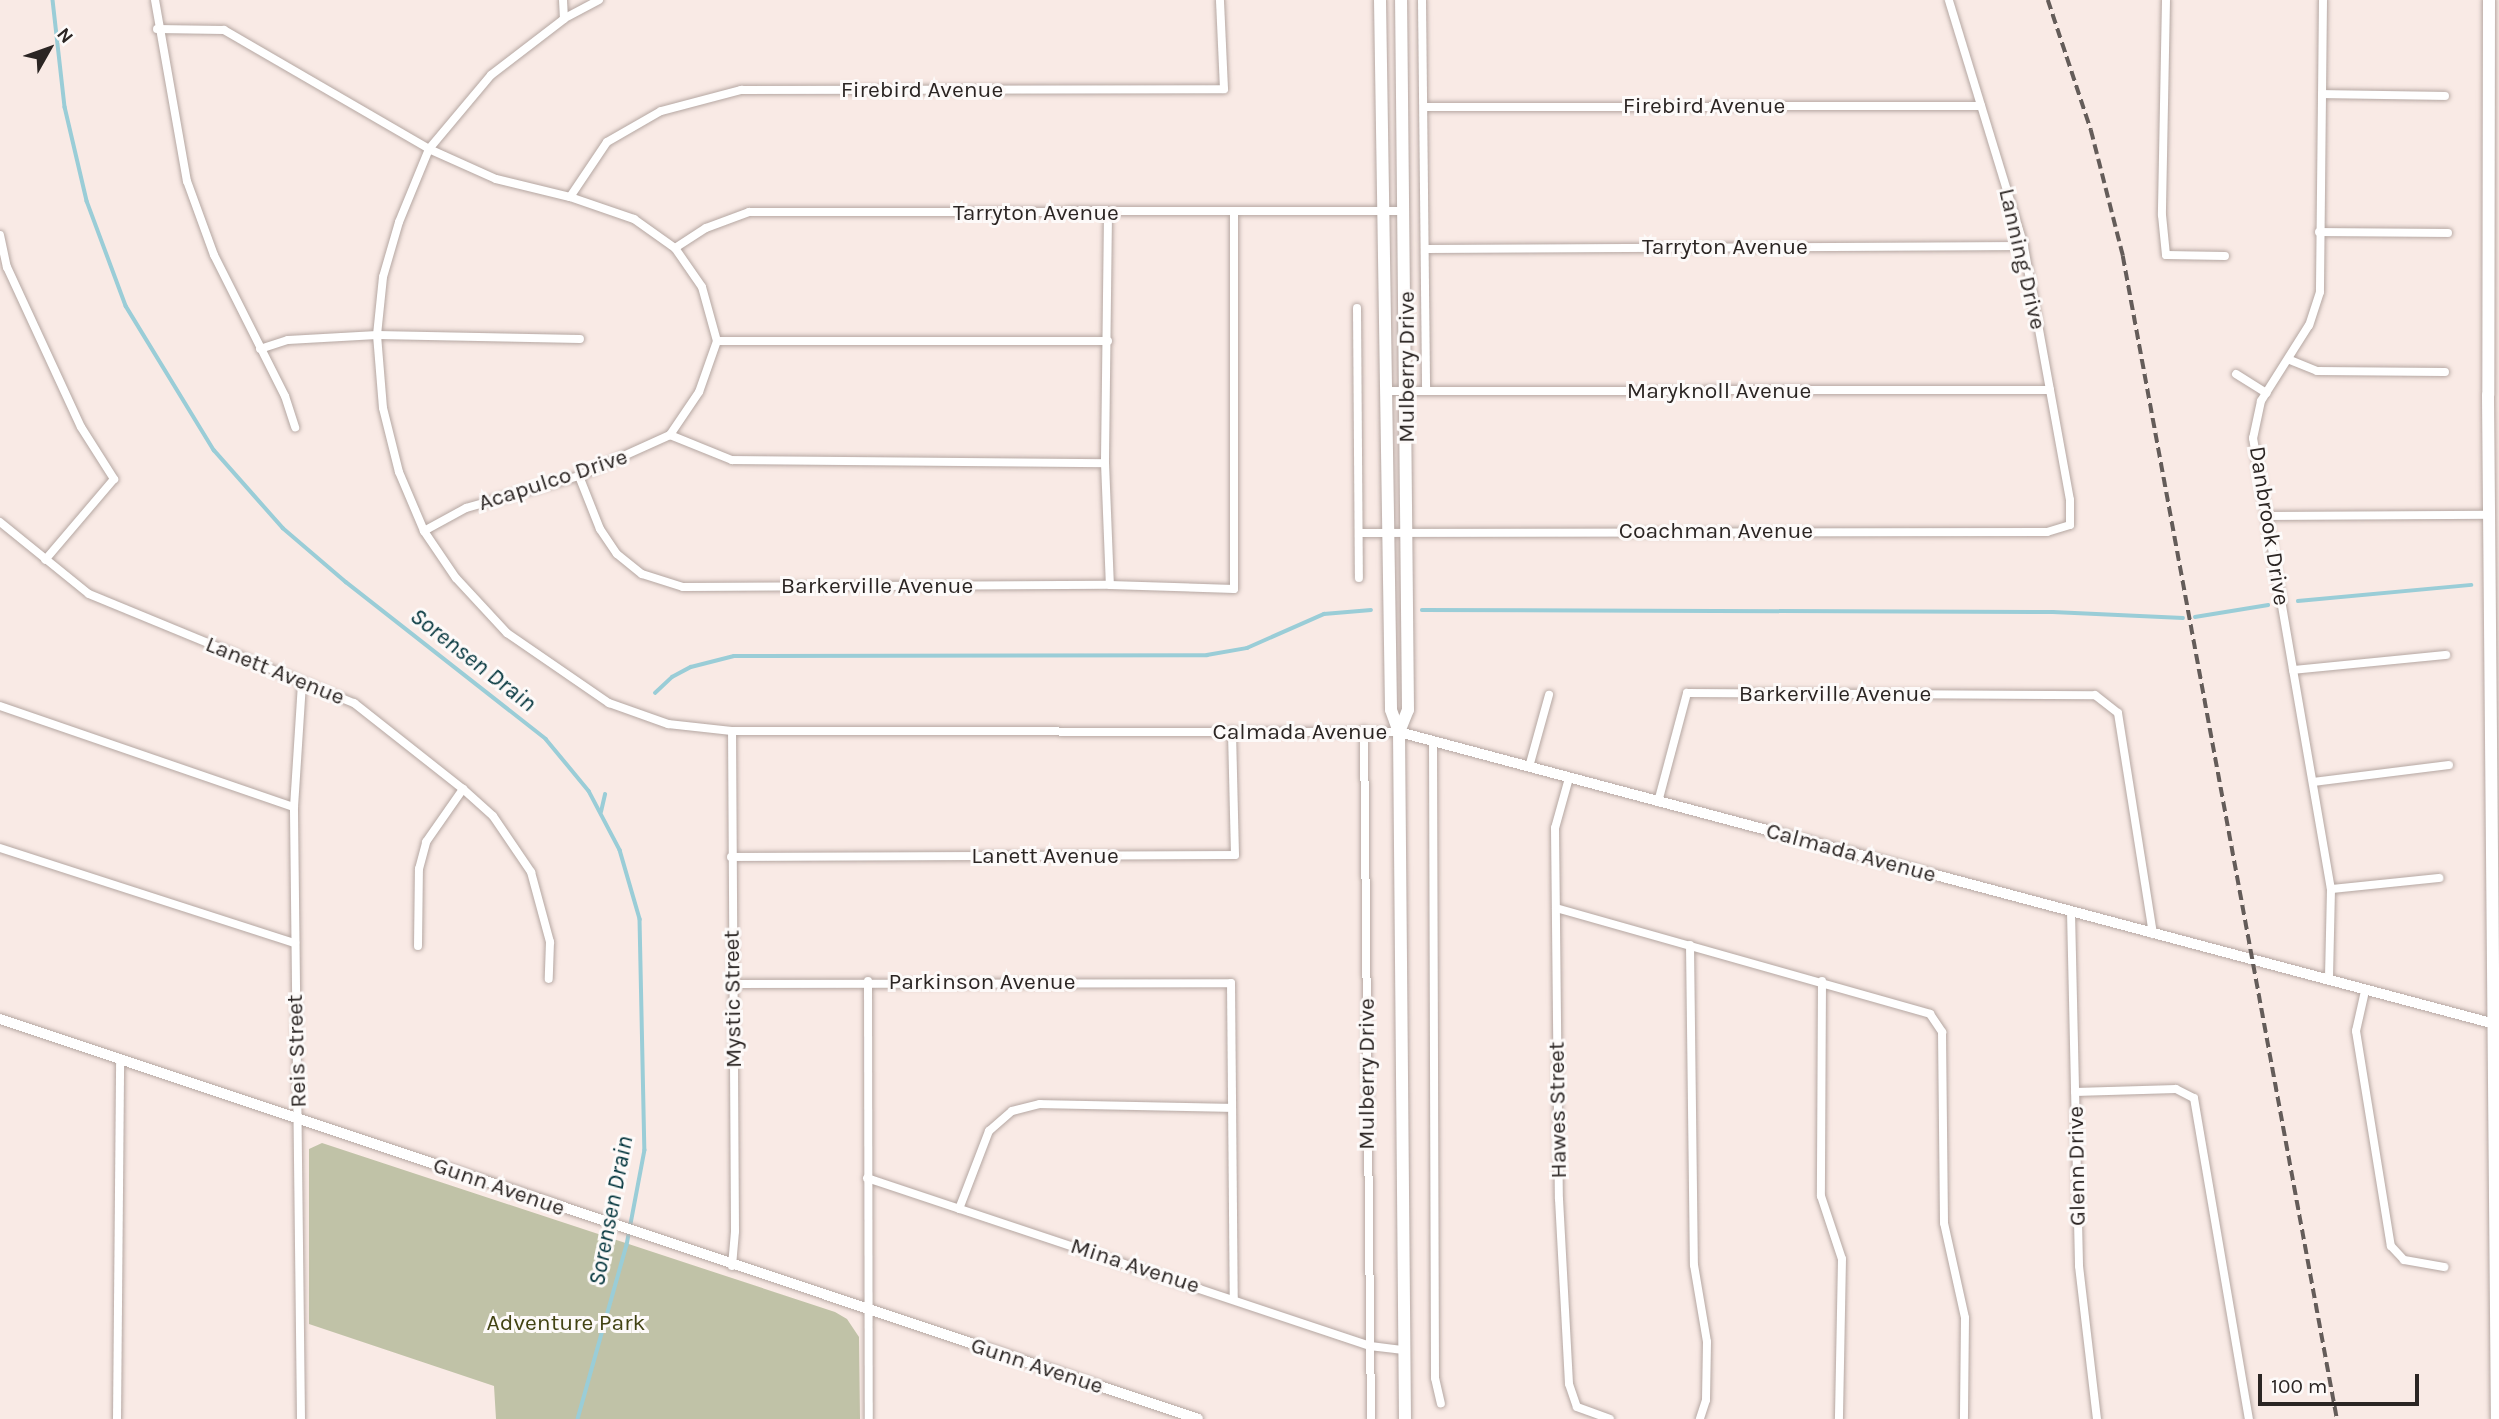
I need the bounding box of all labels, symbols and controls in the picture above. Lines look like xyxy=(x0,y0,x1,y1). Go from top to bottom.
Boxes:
north arrow xyxy=(14,14,84,84)
text: N xyxy=(52,23,78,48)
street label: Firebird Avenue xyxy=(841,76,1003,104)
street label: Firebird Avenue xyxy=(1623,92,1785,120)
street label: Lanning Drive xyxy=(1992,186,2052,332)
street label: Tarryton Avenue xyxy=(953,199,1119,227)
street label: Tarryton Avenue xyxy=(1642,233,1808,261)
street label: Mulberry Drive xyxy=(1393,291,1421,443)
street label: Maryknoll Avenue xyxy=(1627,377,1811,405)
street label: Acapulco Drive xyxy=(475,443,631,517)
street label: Danbrook Drive xyxy=(2243,444,2295,608)
street label: Coachman Avenue xyxy=(1619,517,1813,545)
street label: Barkerville Avenue xyxy=(781,572,973,600)
water label: Sorensen Drain xyxy=(404,602,542,718)
street label: Lanett Avenue xyxy=(201,631,349,711)
street label: Barkerville Avenue xyxy=(1739,680,1931,708)
street label: Calmada Avenue xyxy=(1213,718,1387,746)
street label: Calmada Avenue xyxy=(1763,817,1939,889)
street label: Lanett Avenue xyxy=(971,842,1119,870)
street label: Mystic Street xyxy=(718,930,748,1068)
street label: Parkinson Avenue xyxy=(888,968,1076,996)
street label: Reis Street xyxy=(281,994,313,1108)
street label: Mulberry Drive xyxy=(1353,998,1381,1150)
street label: Hawes Street xyxy=(1543,1041,1573,1179)
street label: Glenn Drive xyxy=(2062,1106,2092,1226)
water label: Sorensen Drain xyxy=(582,1134,640,1288)
street label: Gunn Avenue xyxy=(429,1152,569,1222)
street label: Mina Avenue xyxy=(1067,1232,1203,1300)
park label: Adventure Park xyxy=(487,1309,645,1337)
street label: Gunn Avenue xyxy=(967,1332,1107,1400)
scale bar xyxy=(2261,1360,2422,1404)
text: 100 m xyxy=(2271,1374,2328,1398)

